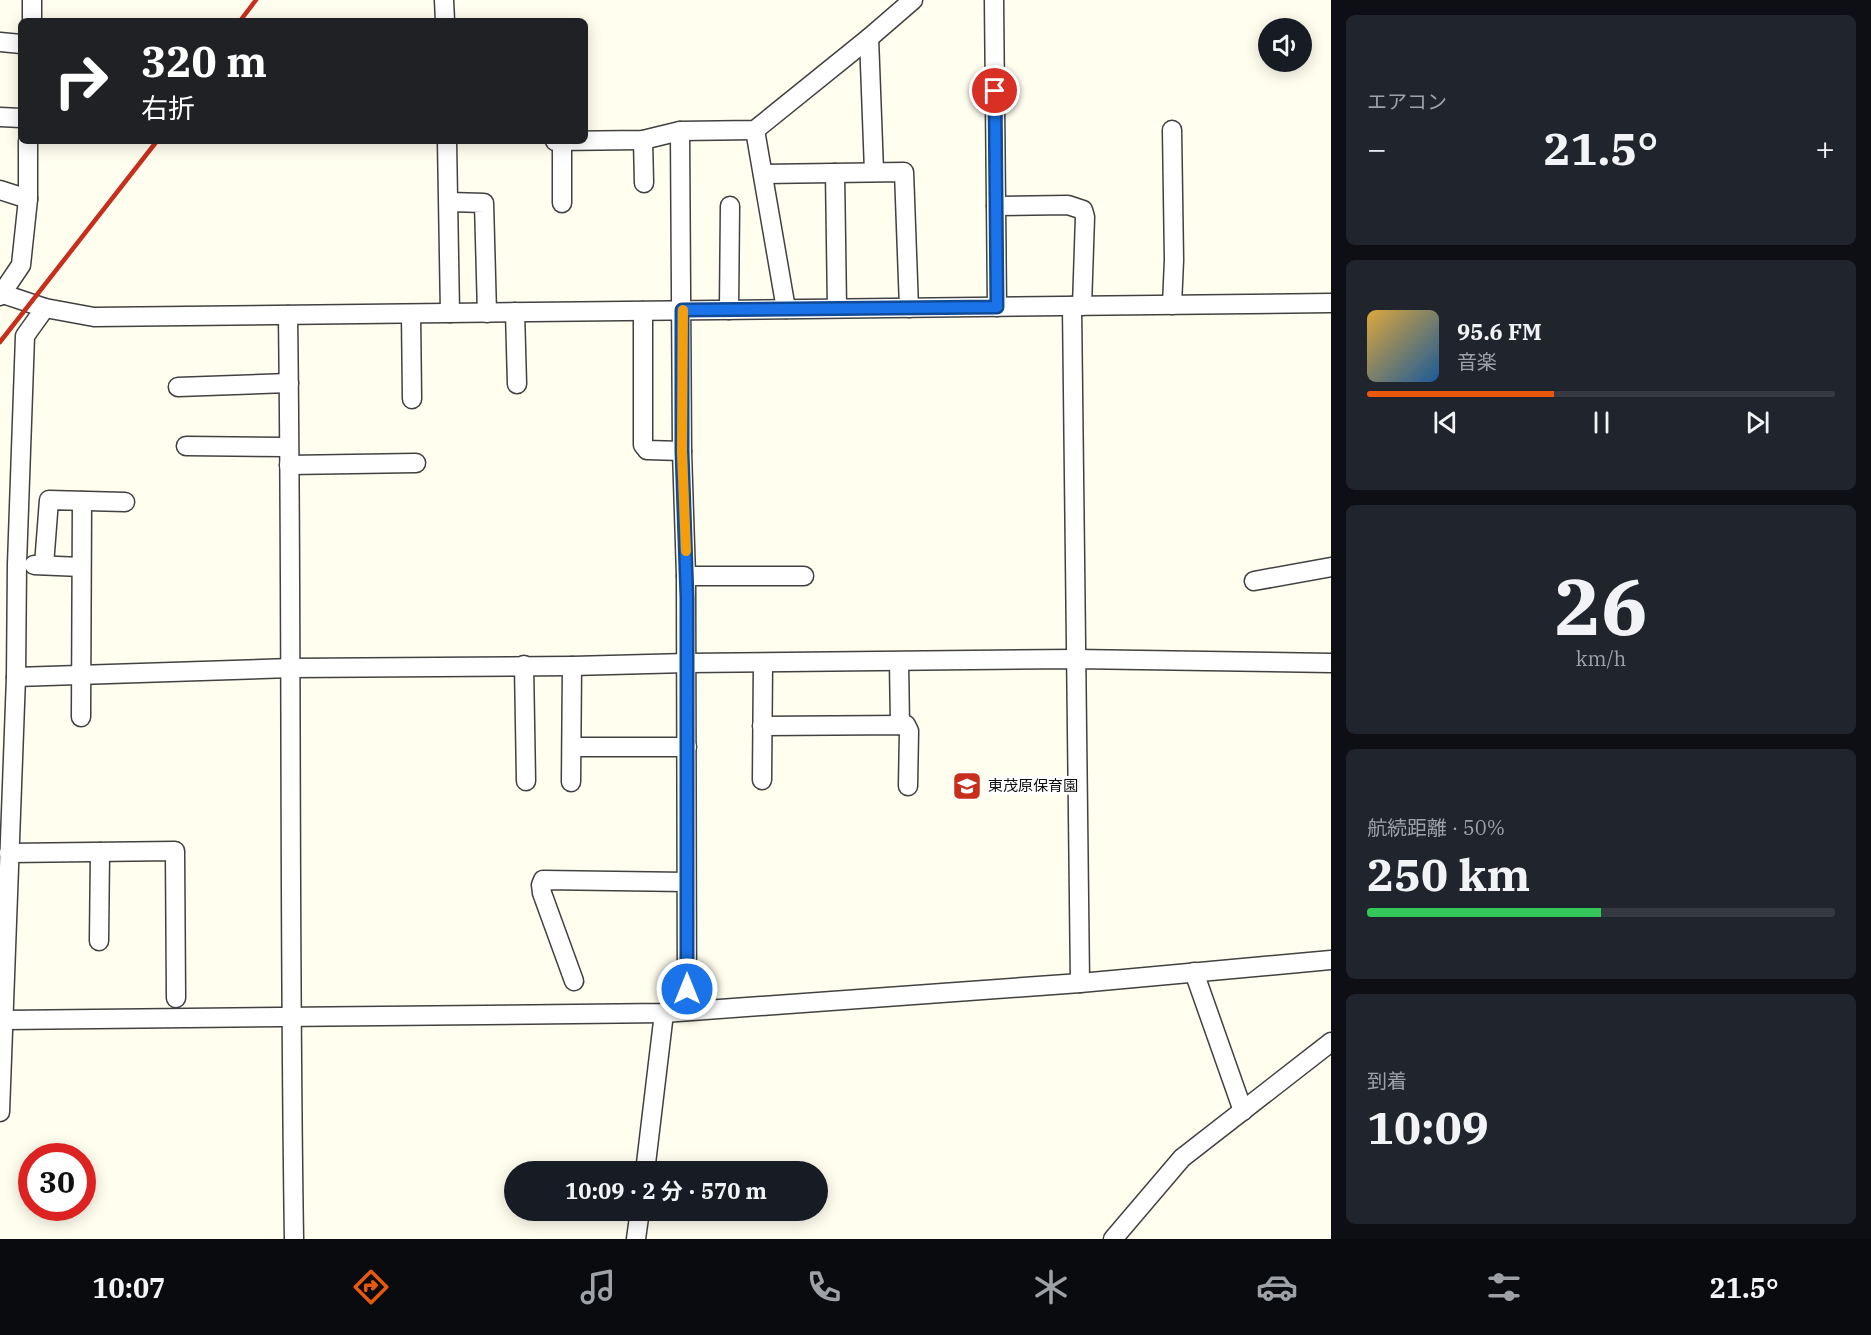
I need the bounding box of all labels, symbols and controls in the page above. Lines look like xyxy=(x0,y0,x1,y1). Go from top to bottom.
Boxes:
map controls xyxy=(1258,18,1312,72)
button: sound xyxy=(1258,18,1312,72)
text: 320 m xyxy=(141,34,267,89)
icon: right xyxy=(42,42,120,120)
pin xyxy=(969,65,1020,116)
icon: arrive xyxy=(978,74,1011,107)
text: エアコン xyxy=(1367,88,1447,115)
text: 右折 xyxy=(141,90,195,125)
text: 21.5° xyxy=(1544,119,1658,177)
text: − xyxy=(1367,127,1387,170)
text: + xyxy=(1815,127,1835,170)
text: 95.6 FM xyxy=(1457,317,1542,346)
text: 音楽 xyxy=(1457,348,1497,375)
icon: previous xyxy=(1429,406,1462,439)
icon: pause xyxy=(1585,406,1618,439)
icon: next xyxy=(1741,406,1774,439)
text: 26 xyxy=(1554,555,1648,656)
text: km/h xyxy=(1576,645,1626,672)
school or university icon: 東茂原保育園 xyxy=(951,770,983,802)
place label: 東茂原保育園 xyxy=(988,776,1078,795)
text: 航続距離 · 50% xyxy=(1367,814,1505,841)
text: 250 km xyxy=(1367,845,1530,903)
position arrow xyxy=(655,957,719,1021)
text: 到着 xyxy=(1367,1067,1407,1094)
text: 10:09 xyxy=(1367,1098,1489,1156)
speed limit sign: 30 xyxy=(18,1143,96,1221)
text: 10:09 · 2 分 · 570 m xyxy=(565,1176,767,1205)
icon: directions xyxy=(350,1266,392,1308)
icon: music xyxy=(577,1266,619,1308)
icon: phone xyxy=(803,1266,845,1308)
icon: climate xyxy=(1030,1266,1072,1308)
icon: car xyxy=(1256,1266,1298,1308)
icon: filters xyxy=(1483,1266,1525,1308)
text: 10:07 xyxy=(92,1270,165,1305)
text: 21.5° xyxy=(1710,1270,1779,1305)

